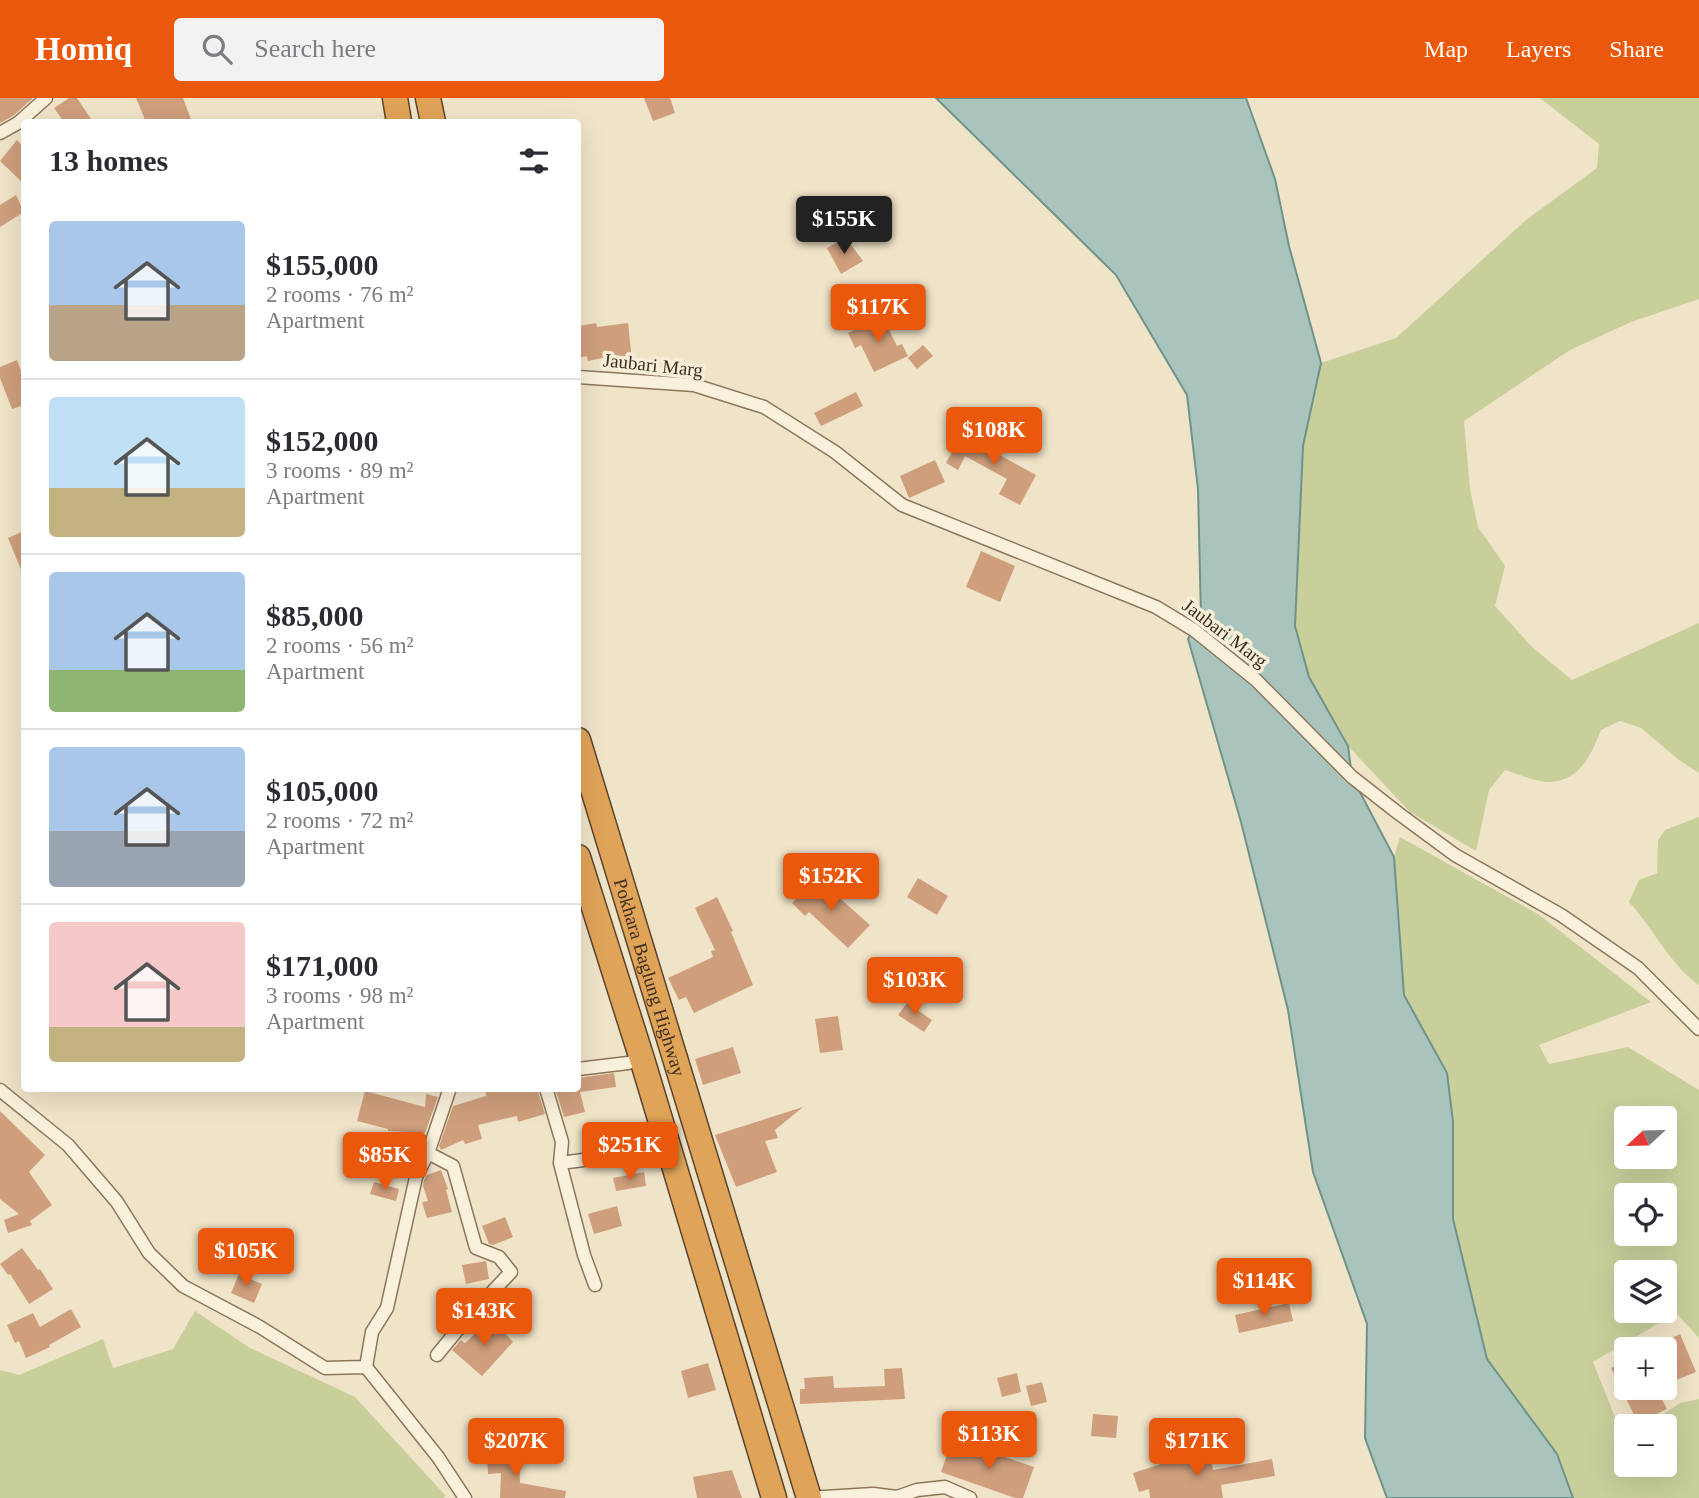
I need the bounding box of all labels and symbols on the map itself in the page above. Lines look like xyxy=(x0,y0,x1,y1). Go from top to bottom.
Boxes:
pin: $155K xyxy=(795,197,893,256)
pin: $117K xyxy=(829,285,927,344)
street label: Jaubari Marg xyxy=(602,349,705,381)
pin: $108K xyxy=(945,408,1043,467)
street label: Jaubari Marg xyxy=(1179,594,1272,672)
pin: $152K xyxy=(782,854,880,913)
street label: Pokhara Baglung Highway xyxy=(610,876,690,1079)
pin: $103K xyxy=(866,958,964,1017)
north arrow xyxy=(1614,1106,1676,1169)
pin: $251K xyxy=(581,1122,679,1182)
pin: $85K xyxy=(344,1132,426,1192)
pin: $105K xyxy=(197,1228,295,1288)
pin: $114K xyxy=(1215,1258,1313,1318)
pin: $143K xyxy=(435,1288,533,1348)
pin: $113K xyxy=(940,1412,1038,1471)
pin: $207K xyxy=(467,1418,565,1478)
pin: $171K xyxy=(1148,1418,1246,1478)

